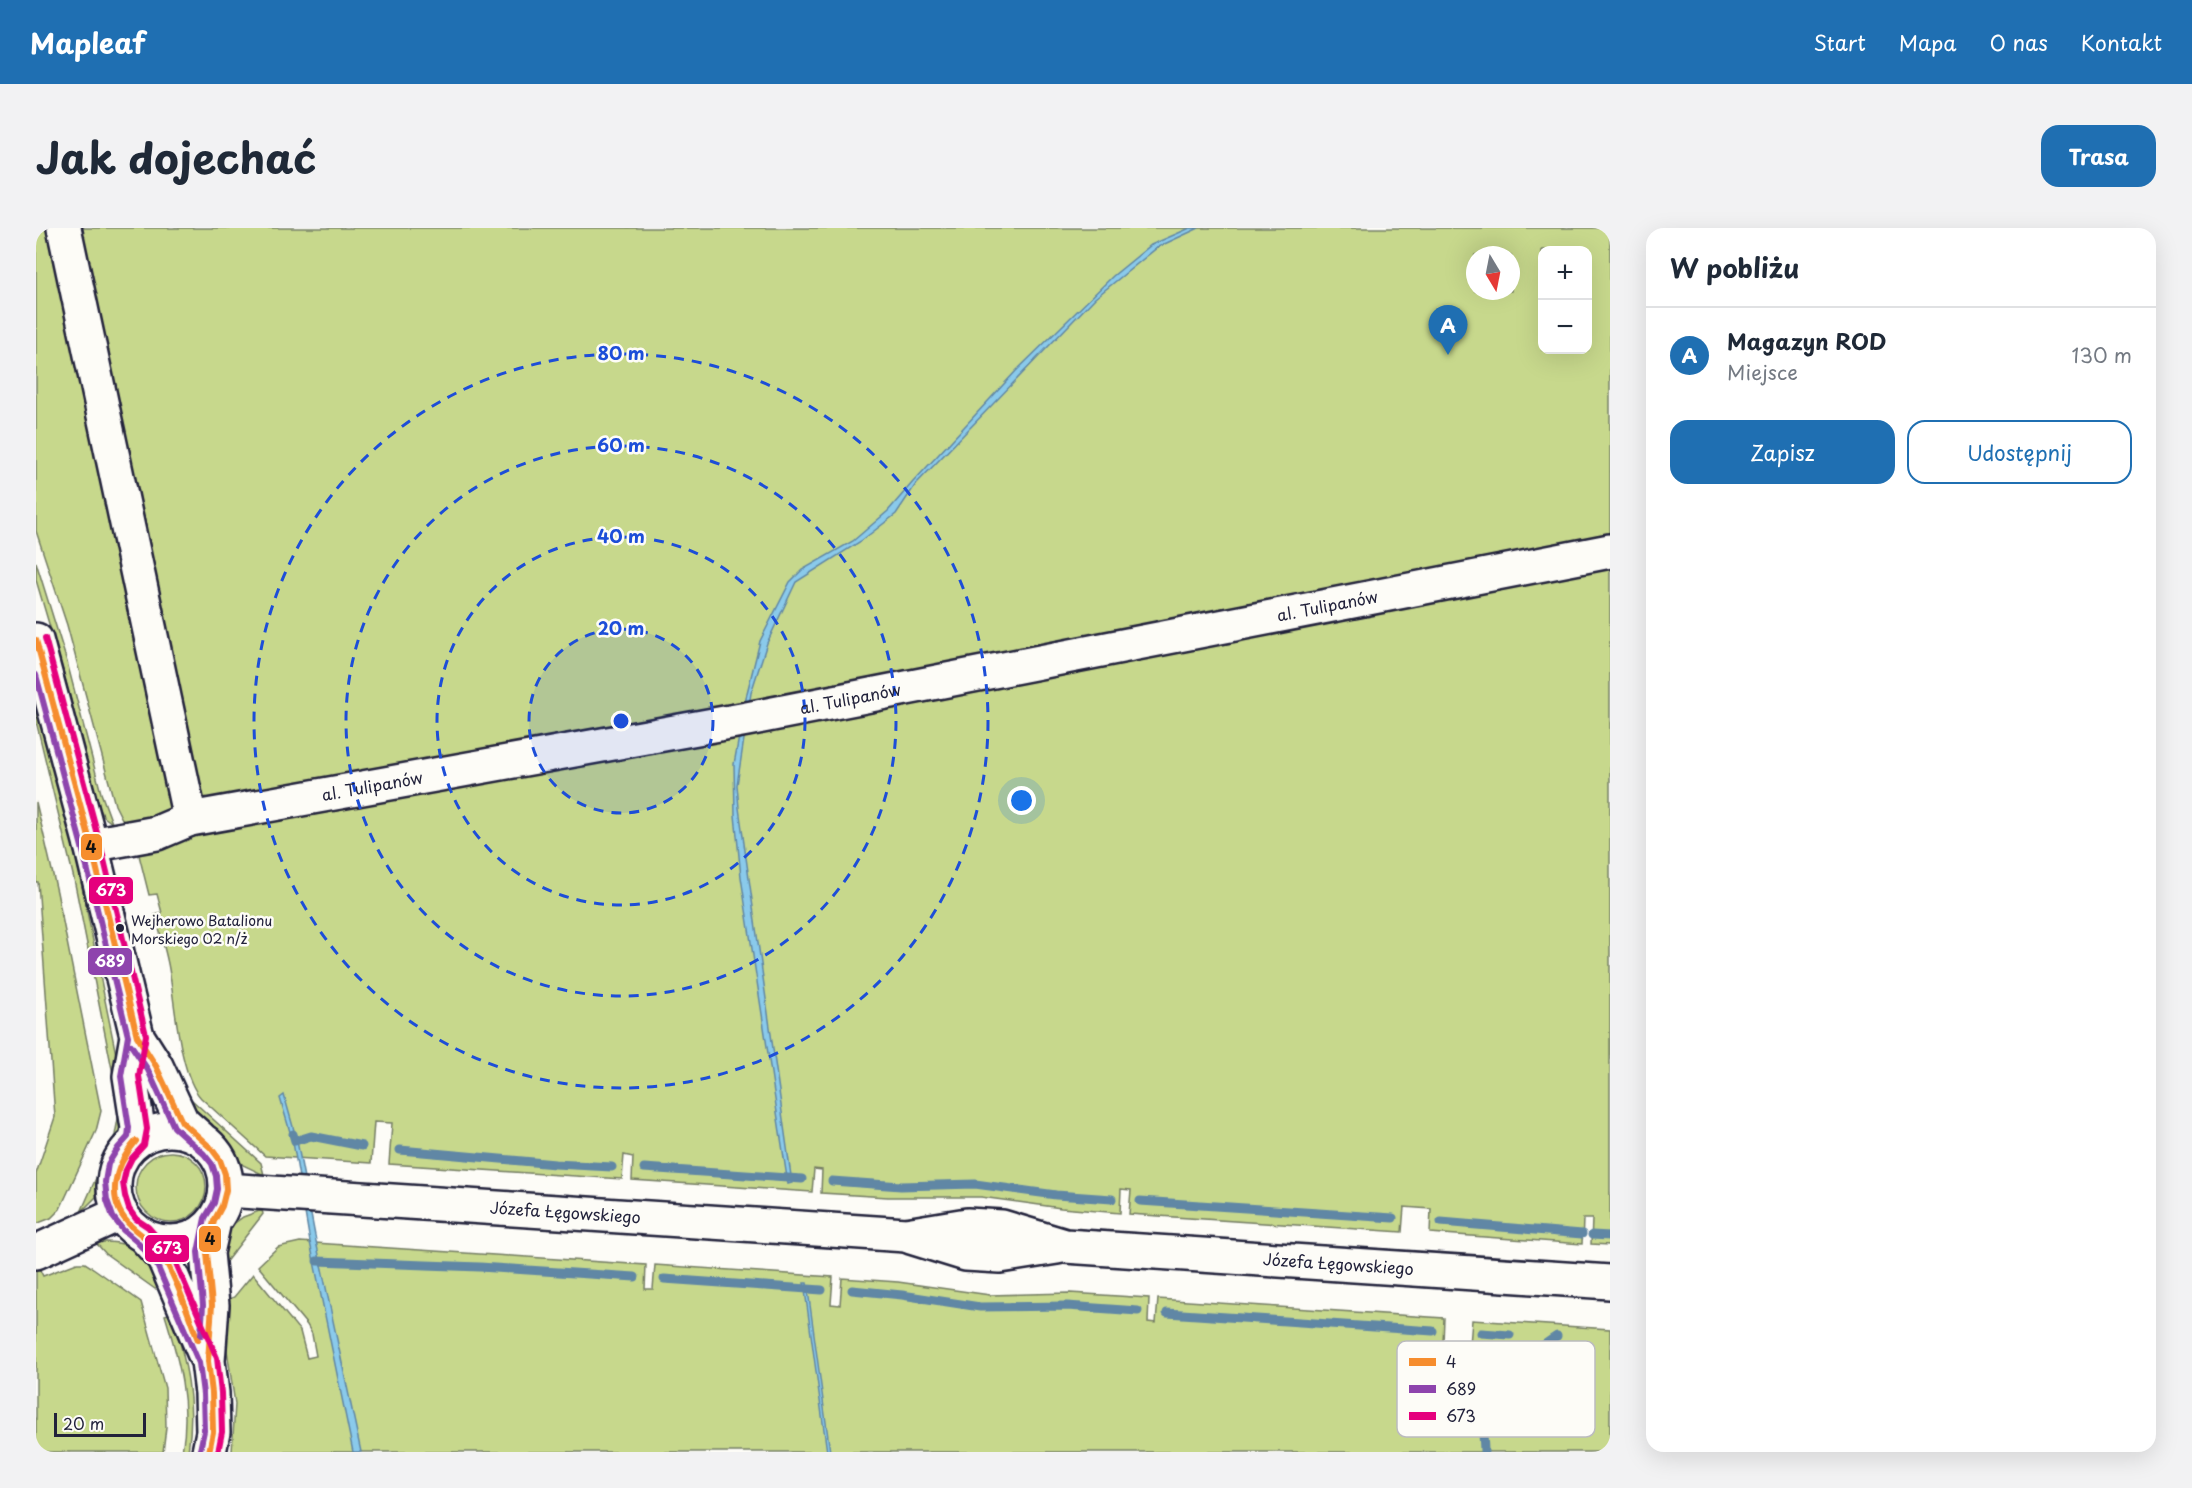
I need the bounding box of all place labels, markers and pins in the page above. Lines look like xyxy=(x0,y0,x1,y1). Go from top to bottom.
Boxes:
pin: A xyxy=(1428,306,1468,355)
centre of rings xyxy=(611,711,631,731)
place label: Wejherowo Batalionu Morskiego 02 n/ż xyxy=(131,910,272,949)
marker: Wejherowo Batalionu Morskiego 02 n/ż xyxy=(114,922,126,934)

